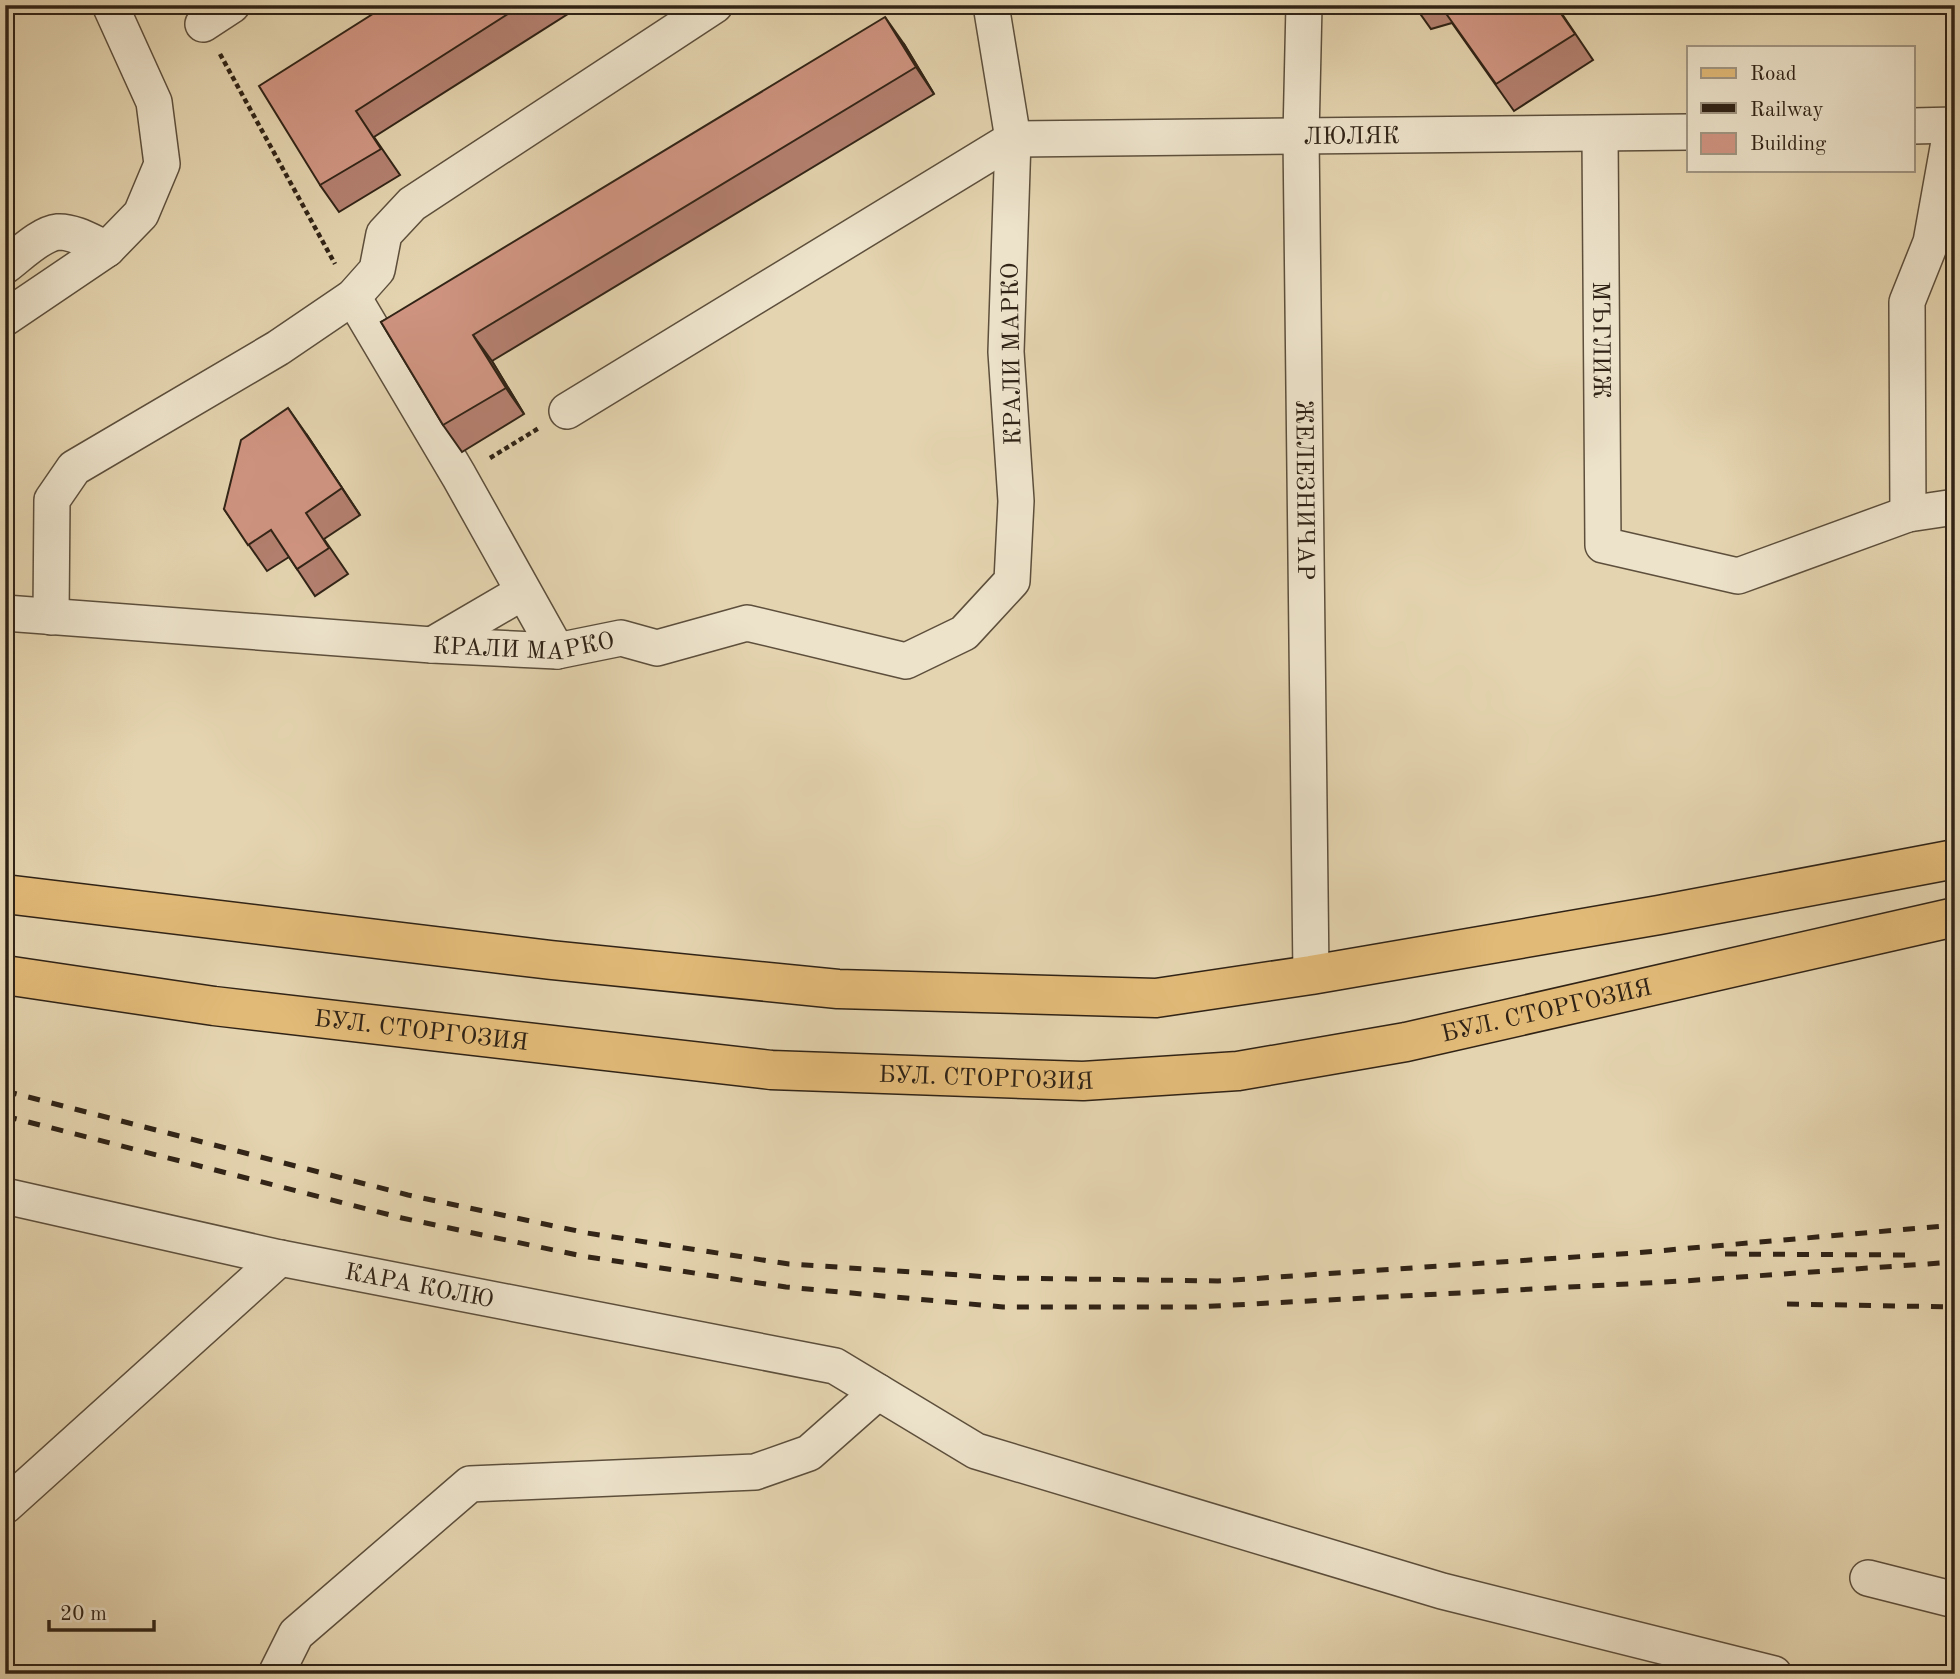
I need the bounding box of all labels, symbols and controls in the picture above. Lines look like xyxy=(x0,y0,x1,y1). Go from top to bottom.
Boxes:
legend xyxy=(1687,46,1914,172)
text: Road xyxy=(1750,64,1797,85)
text: Railway xyxy=(1750,100,1824,121)
street label: ЛЮЛЯК xyxy=(1303,125,1400,150)
text: Building xyxy=(1750,134,1827,155)
street label: КРАЛИ МАРКО xyxy=(999,262,1027,446)
street label: МЪГЛИЖ xyxy=(1587,281,1612,399)
street label: ЖЕЛЕЗНИЧАР xyxy=(1290,399,1316,580)
street label: КРАЛИ МАРКО xyxy=(432,630,617,665)
street label: БУЛ. СТОРГОЗИЯ xyxy=(1439,976,1654,1048)
street label: БУЛ. СТОРГОЗИЯ xyxy=(313,1008,529,1056)
street label: БУЛ. СТОРГОЗИЯ xyxy=(878,1064,1094,1095)
street label: КАРА КОЛЮ xyxy=(343,1261,496,1313)
scale bar xyxy=(49,1588,154,1632)
text: 20 m xyxy=(60,1604,107,1625)

